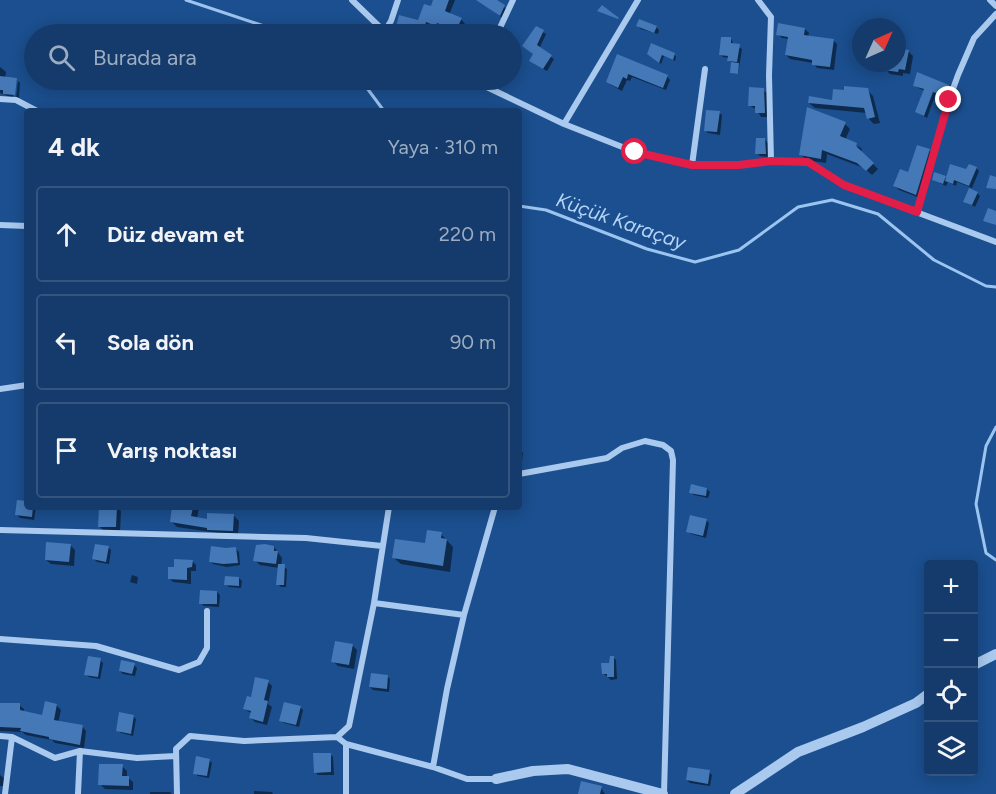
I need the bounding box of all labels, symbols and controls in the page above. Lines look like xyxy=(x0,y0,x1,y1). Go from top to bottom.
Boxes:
north arrow xyxy=(852,18,906,72)
search box xyxy=(24,24,522,90)
icon: search xyxy=(45,41,78,74)
text: Burada ara xyxy=(93,44,197,71)
route end xyxy=(935,86,961,112)
text: 4 dk xyxy=(48,131,100,163)
text: Yaya · 310 m xyxy=(388,135,498,159)
route start xyxy=(621,138,647,164)
water label: Küçük Karaçay xyxy=(553,188,690,255)
icon: ahead xyxy=(50,218,83,251)
text: Düz devam et xyxy=(107,221,244,248)
text: 220 m xyxy=(439,222,496,246)
icon: left xyxy=(50,326,83,359)
text: Sola dön xyxy=(107,329,194,356)
text: 90 m xyxy=(450,330,496,354)
icon: arrive xyxy=(50,434,83,467)
text: Varış noktası xyxy=(107,437,237,464)
map controls xyxy=(924,560,978,776)
button: + xyxy=(924,560,978,614)
button: − xyxy=(924,614,978,668)
button: locate xyxy=(924,668,978,722)
button: layers xyxy=(924,722,978,776)

